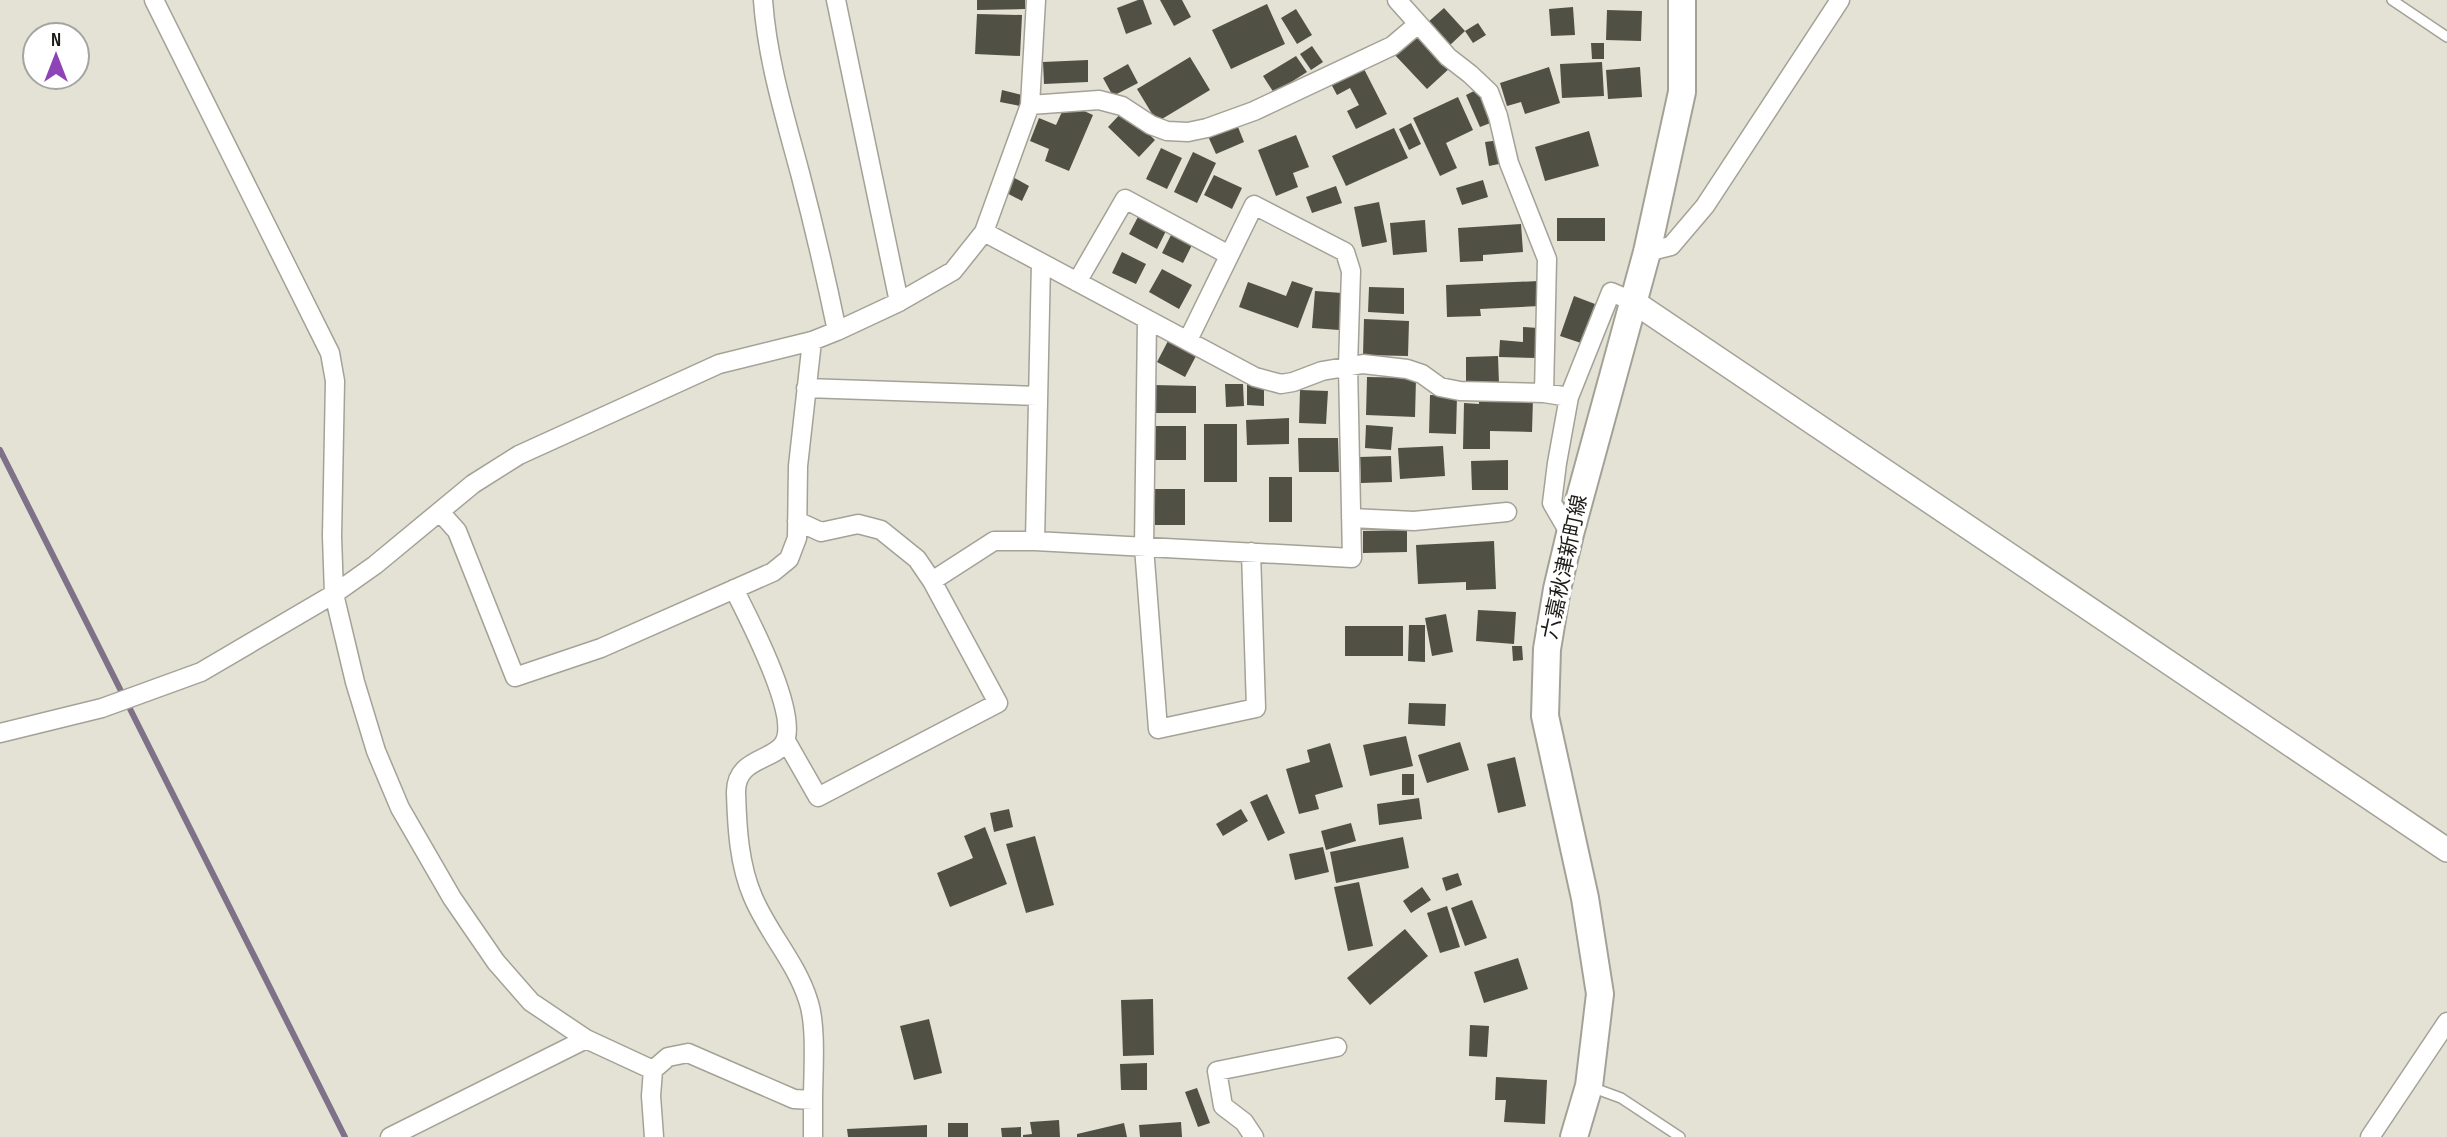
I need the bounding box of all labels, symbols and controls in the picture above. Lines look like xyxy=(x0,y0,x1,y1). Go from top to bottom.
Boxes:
north arrow xyxy=(21,21,91,91)
text: N xyxy=(51,29,61,52)
street label: 六嘉秋津新町線 xyxy=(1537,493,1593,641)

